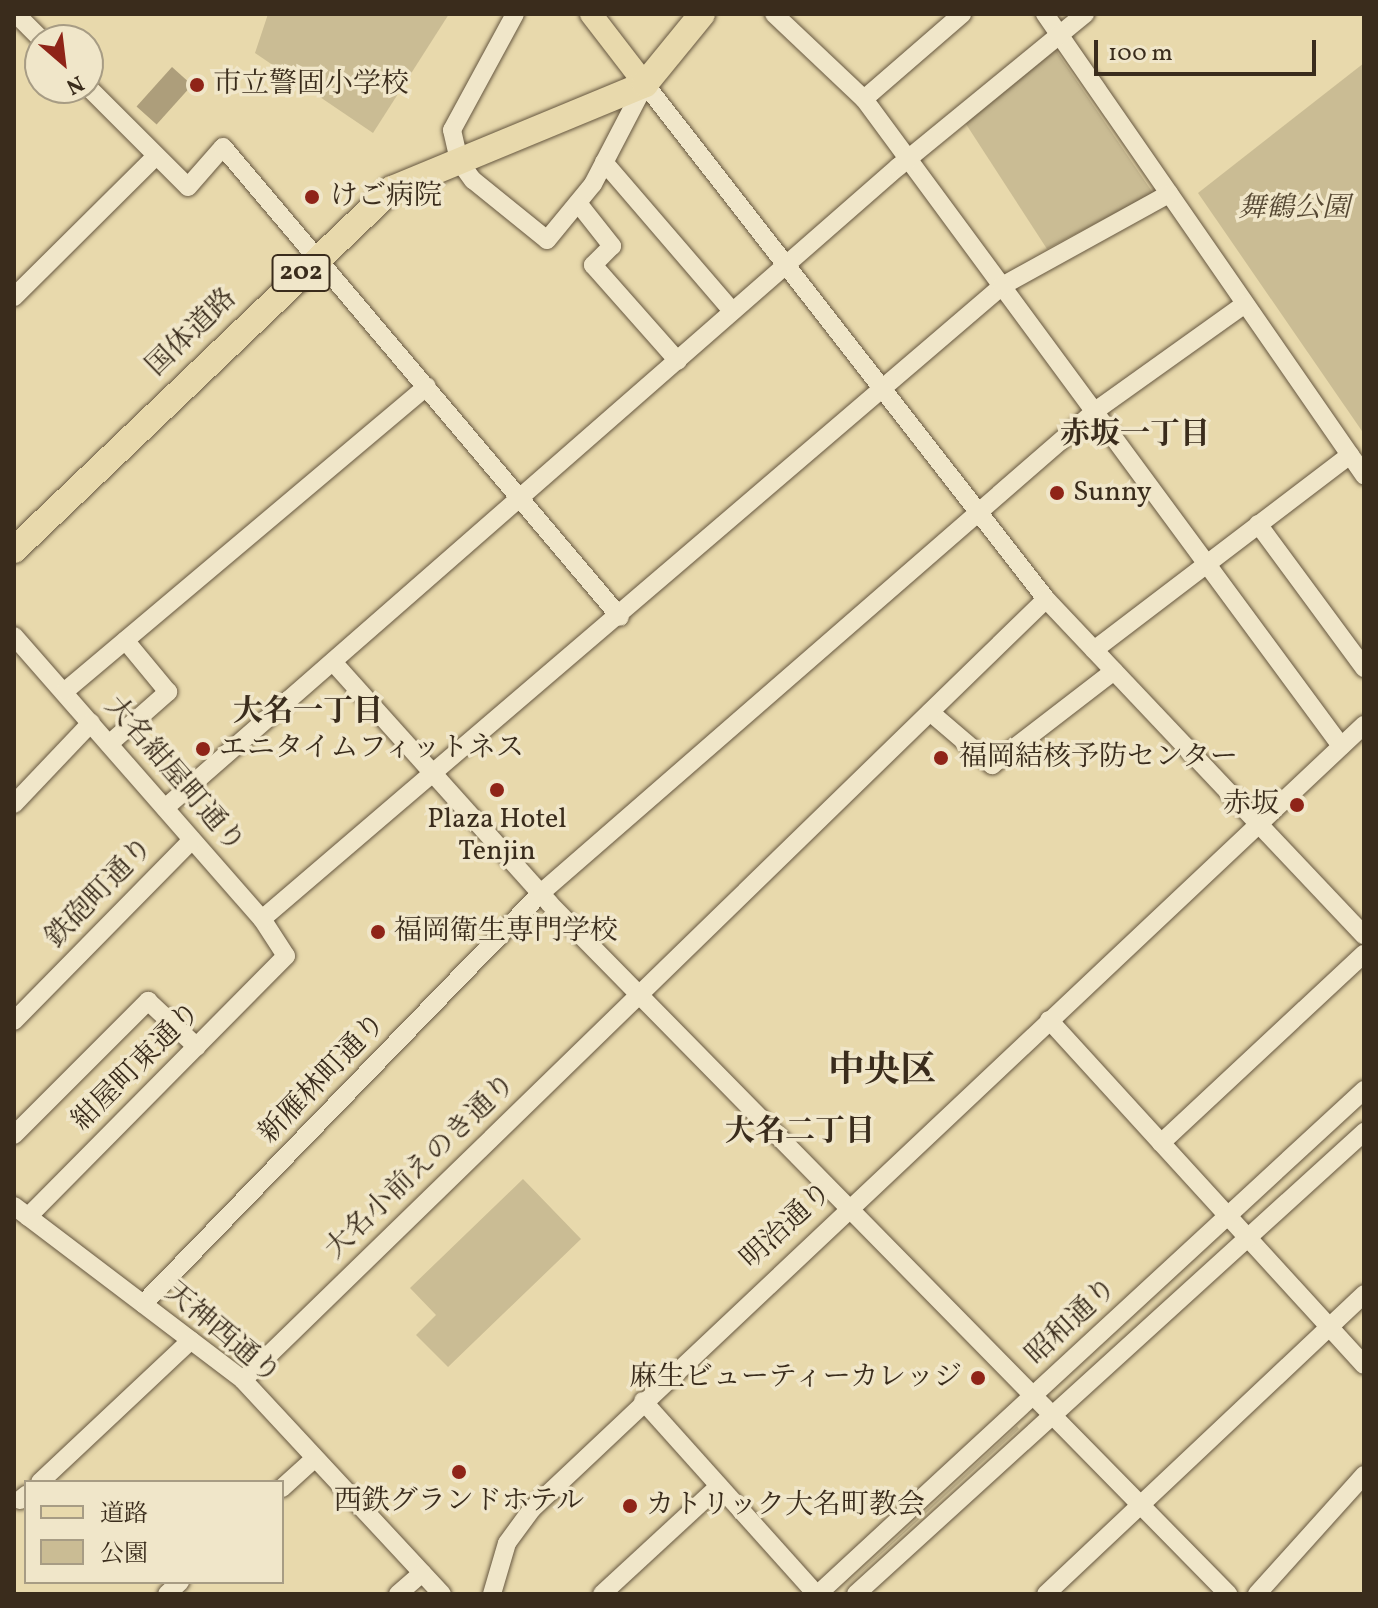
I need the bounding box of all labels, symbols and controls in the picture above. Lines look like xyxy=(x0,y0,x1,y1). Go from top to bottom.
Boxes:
north arrow xyxy=(24,24,104,104)
scale bar xyxy=(1098,24,1320,74)
text: 100 m xyxy=(1108,37,1173,71)
text: N xyxy=(60,66,89,101)
place label: 市立警固小学校 xyxy=(213,68,409,102)
marker: 市立警固小学校 xyxy=(188,76,206,94)
place label: けご病院 xyxy=(330,180,442,214)
marker: けご病院 xyxy=(301,186,323,208)
park label: 舞鶴公園 xyxy=(1238,192,1350,226)
road number: 202 xyxy=(271,251,331,295)
street label: 国体道路 xyxy=(140,282,244,384)
district label: 赤坂一丁目 xyxy=(1060,417,1210,453)
place label: Sunny xyxy=(1073,476,1152,510)
marker: Sunny xyxy=(1048,484,1066,502)
street label: 大名紺屋町通り xyxy=(97,690,251,860)
district label: 大名一丁目 xyxy=(233,694,383,730)
place label: エニタイムフィットネス xyxy=(219,732,527,766)
marker: エニタイムフィットネス xyxy=(194,740,212,758)
place label: 福岡結核予防センター xyxy=(959,741,1239,775)
marker: 福岡結核予防センター xyxy=(930,747,952,769)
marker: Plaza Hotel Tenjin xyxy=(488,781,506,799)
place label: 赤坂 xyxy=(1223,788,1279,822)
marker: 赤坂 xyxy=(1286,794,1308,816)
place label: Plaza Hotel Tenjin xyxy=(427,803,567,869)
street label: 鉄砲町通り xyxy=(39,831,161,955)
place label: 福岡衛生専門学校 xyxy=(394,915,618,949)
marker: 福岡衛生専門学校 xyxy=(369,923,387,941)
street label: 紺屋町東通り xyxy=(66,996,208,1138)
street label: 新雁林町通り xyxy=(253,1007,393,1151)
district label: 中央区 xyxy=(828,1051,936,1095)
street label: 大名小前えのき通り xyxy=(319,1067,523,1267)
district label: 大名二丁目 xyxy=(725,1114,875,1150)
street label: 明治通り xyxy=(735,1176,839,1276)
street label: 昭和通り xyxy=(1020,1272,1124,1372)
street label: 天神西通り xyxy=(158,1276,286,1392)
place label: 麻生ビューティーカレッジ xyxy=(626,1361,962,1395)
marker: 麻生ビューティーカレッジ xyxy=(969,1369,987,1387)
marker: 西鉄グランドホテル xyxy=(450,1463,468,1481)
legend xyxy=(24,1480,284,1584)
place label: 西鉄グランドホテル xyxy=(333,1485,585,1519)
place label: カトリック大名町教会 xyxy=(646,1489,926,1523)
marker: カトリック大名町教会 xyxy=(621,1497,639,1515)
text: 道路 xyxy=(100,1498,148,1532)
text: 公園 xyxy=(100,1538,148,1572)

